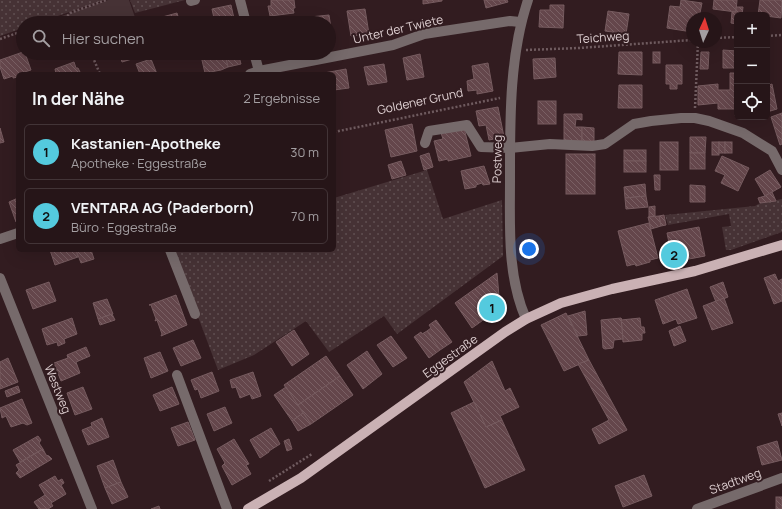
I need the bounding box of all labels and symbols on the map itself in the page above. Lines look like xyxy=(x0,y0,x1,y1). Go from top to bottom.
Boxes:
street label: Unter der Twiete xyxy=(351,10,445,48)
north arrow xyxy=(686,12,722,48)
street label: Teichweg xyxy=(576,27,630,47)
street label: Goldener Grund xyxy=(376,84,464,118)
street label: Postweg xyxy=(488,135,506,183)
your location xyxy=(519,239,539,259)
pin: 2 xyxy=(661,240,687,270)
pin: 1 xyxy=(479,293,505,323)
street label: Eggestraße xyxy=(419,330,481,382)
street label: Westweg xyxy=(40,362,76,416)
street label: Stadtweg xyxy=(707,464,763,498)

